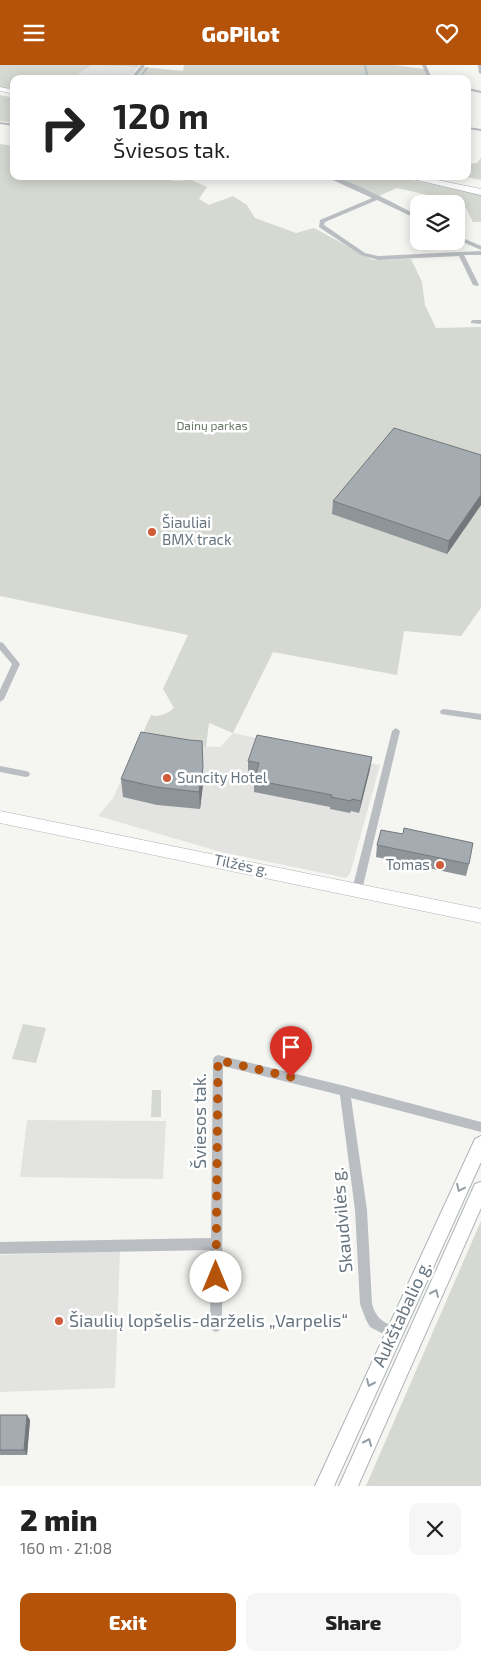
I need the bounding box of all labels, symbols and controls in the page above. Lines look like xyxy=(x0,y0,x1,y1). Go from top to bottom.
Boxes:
icon: menu xyxy=(20,19,48,47)
icon: heart xyxy=(433,19,461,47)
text: GoPilot xyxy=(201,20,280,46)
text: 120 m xyxy=(113,94,209,136)
icon: right xyxy=(30,95,95,160)
text: Šviesos tak. xyxy=(113,136,230,162)
map controls xyxy=(410,195,465,250)
button: layers xyxy=(410,195,465,250)
park label: Dainų parkas xyxy=(176,418,248,432)
place label: Šiauliai BMX track xyxy=(162,513,232,548)
marker: Šiauliai BMX track xyxy=(146,526,158,538)
place label: Suncity Hotel xyxy=(177,768,268,786)
marker: Suncity Hotel xyxy=(161,772,173,784)
street label: Tilžės g. xyxy=(212,849,270,879)
place label: Tomas xyxy=(385,855,430,873)
marker: Tomas xyxy=(434,859,446,871)
pin xyxy=(270,1026,312,1077)
icon: arrive xyxy=(277,1033,305,1061)
street label: Šviesos tak. xyxy=(188,1073,210,1169)
street label: Skaudvilės g. xyxy=(325,1166,357,1274)
one-way arrow xyxy=(456,1183,467,1192)
position arrow xyxy=(189,1250,241,1302)
street label: Aukštabalio g. xyxy=(367,1257,435,1370)
one-way arrow xyxy=(428,1289,439,1298)
place label: Šiaulių lopšelis-darželis „Varpelis“ xyxy=(69,1309,348,1331)
marker: Šiaulių lopšelis-darželis „Varpelis“ xyxy=(53,1315,65,1327)
one-way arrow xyxy=(366,1378,377,1387)
one-way arrow xyxy=(362,1438,373,1447)
text: 2 min xyxy=(20,1501,98,1537)
button: close xyxy=(409,1503,461,1555)
text: 160 m · 21:08 xyxy=(20,1538,112,1557)
button: Exit xyxy=(20,1593,236,1651)
button: Share xyxy=(246,1593,461,1651)

